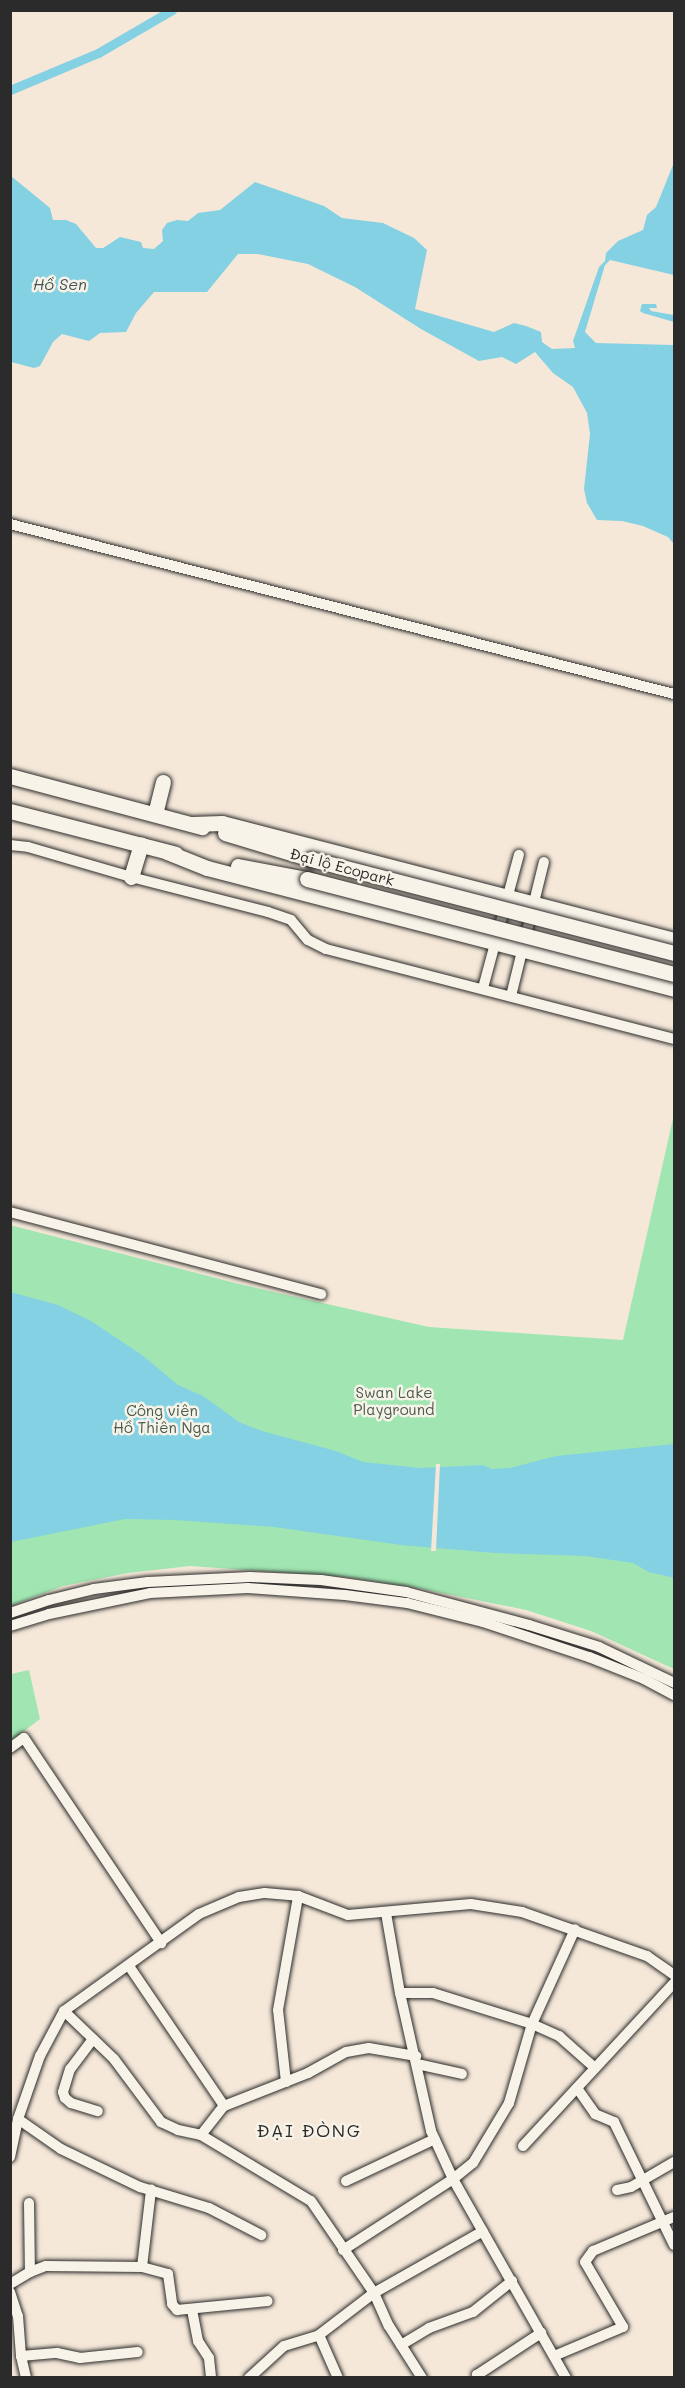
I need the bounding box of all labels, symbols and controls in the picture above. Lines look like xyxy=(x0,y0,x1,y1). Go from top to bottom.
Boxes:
water label: Hồ Sen xyxy=(33,274,87,294)
street label: Đại lộ Ecopark xyxy=(288,844,396,890)
park label: Swan Lake Playground xyxy=(353,1383,435,1418)
park label: Công viên Hồ Thiên Nga xyxy=(113,1401,211,1436)
district label: ĐẠI ĐÒNG xyxy=(257,2119,361,2141)

